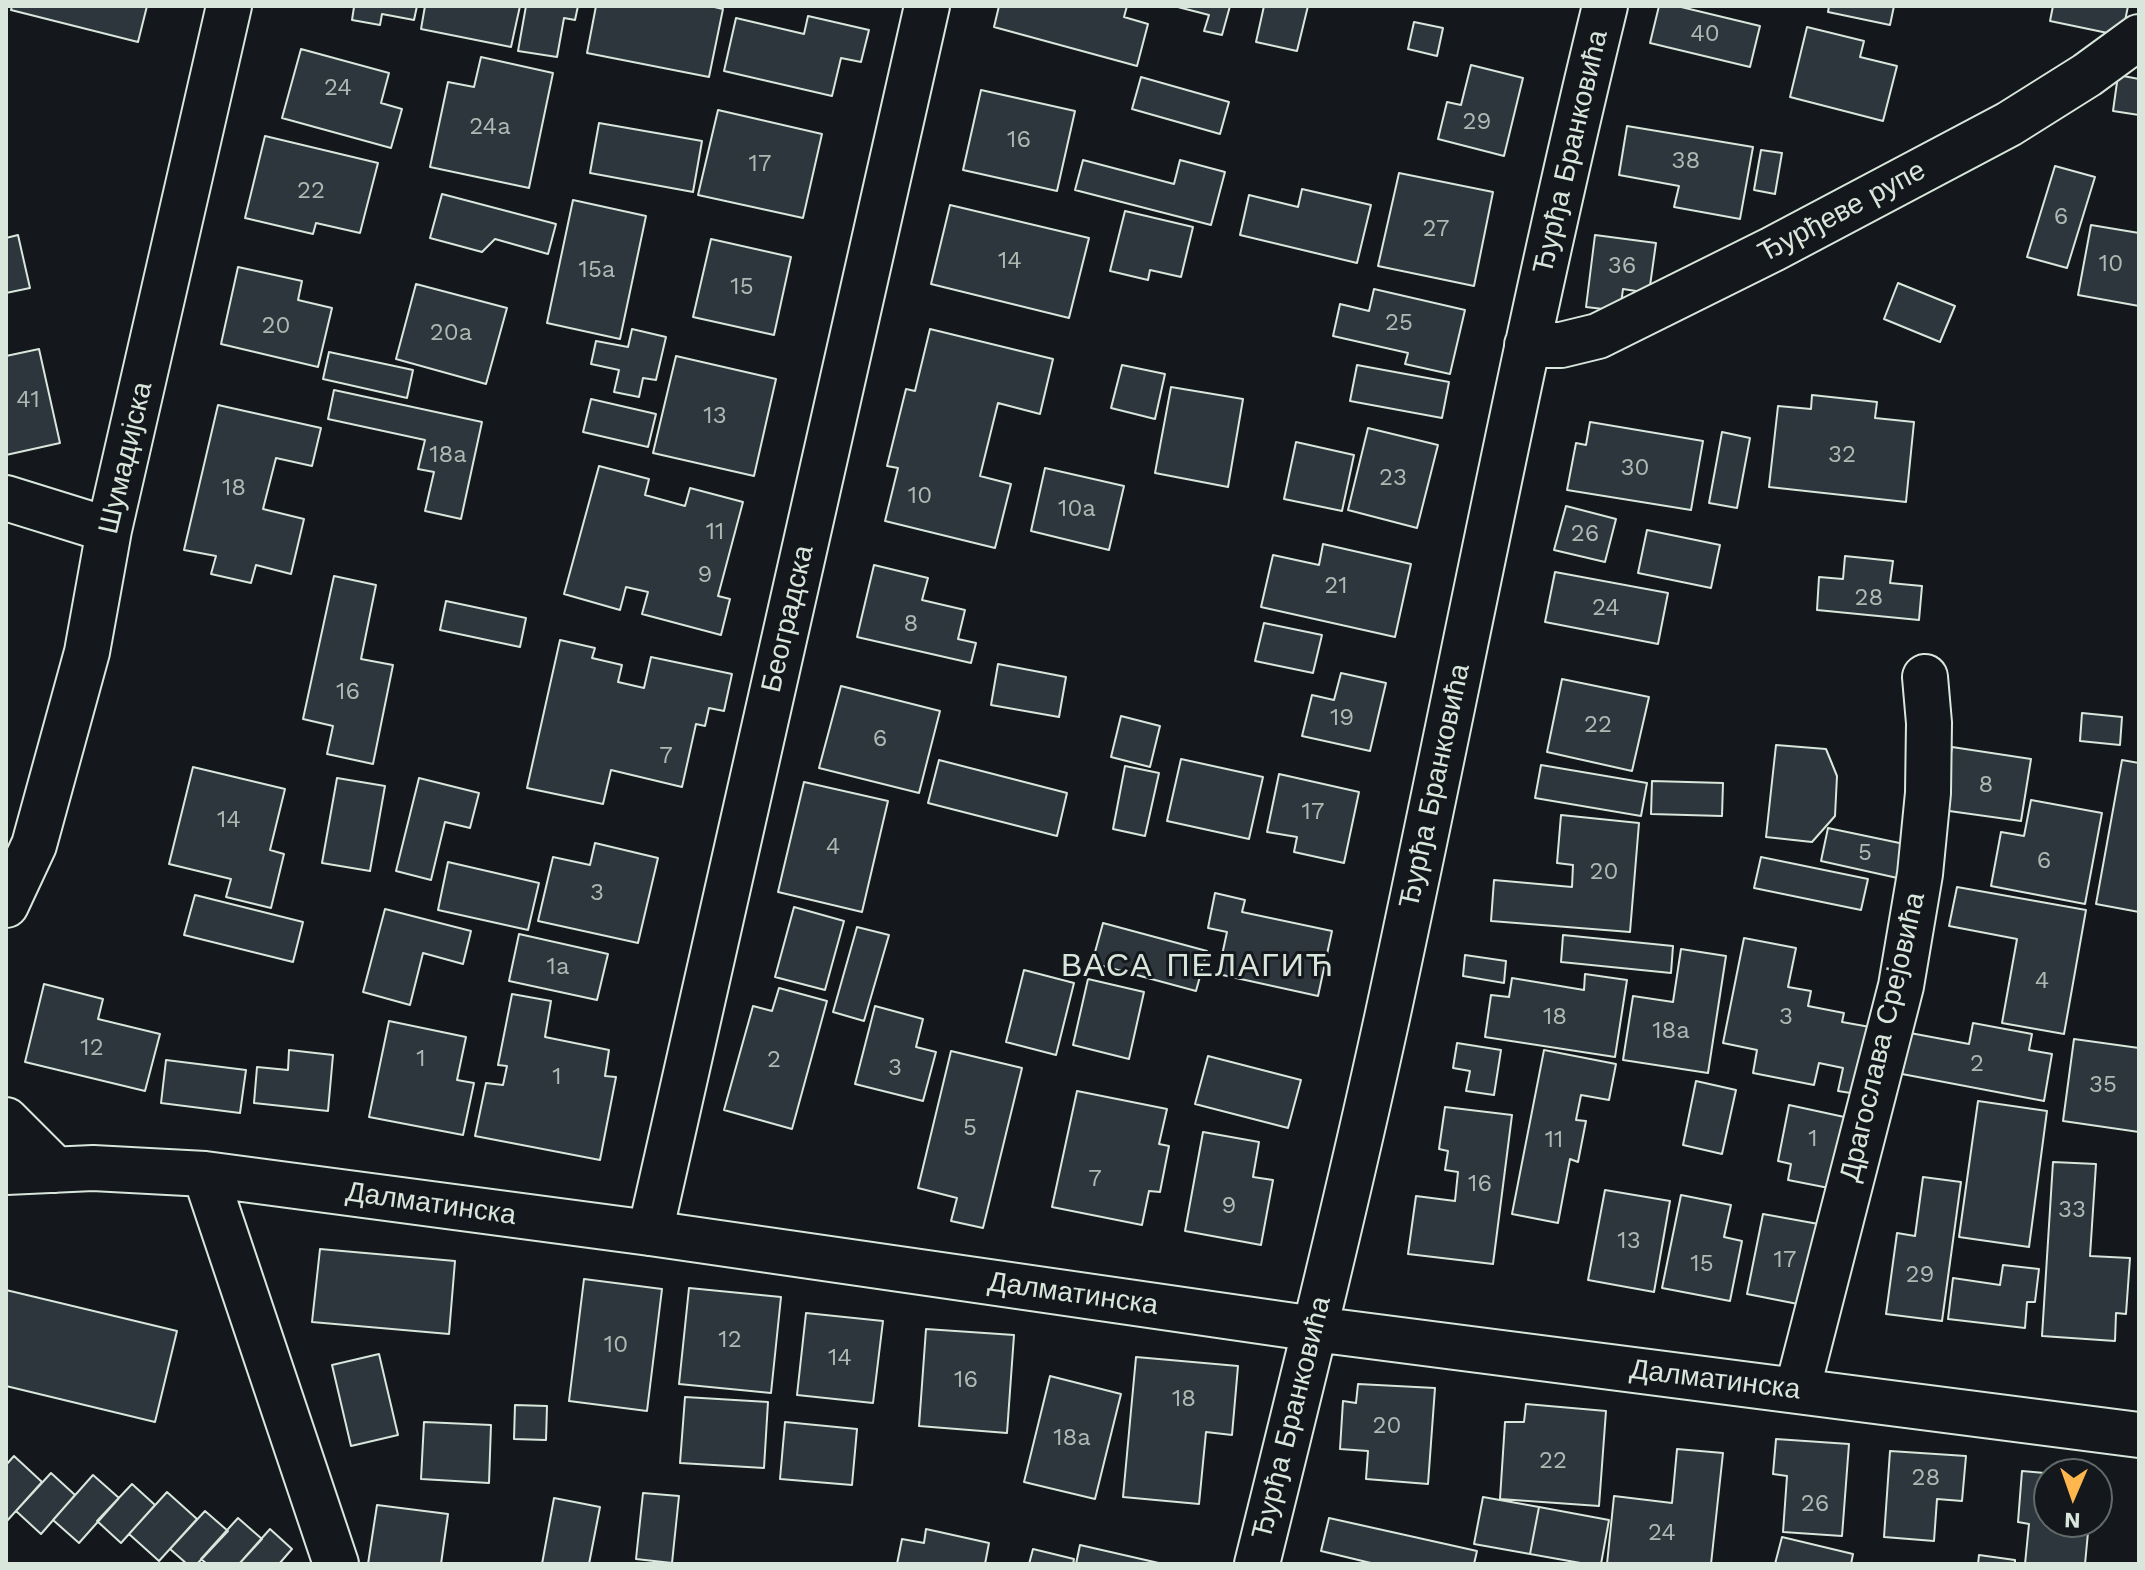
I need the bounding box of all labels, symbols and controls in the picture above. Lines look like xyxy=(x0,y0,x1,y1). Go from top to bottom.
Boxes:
house number: 40 xyxy=(1690,20,1720,48)
street label: Ђурђа Бранковића xyxy=(1527,27,1615,277)
house number: 24 xyxy=(324,74,352,102)
house number: 29 xyxy=(1463,108,1491,136)
house number: 24a xyxy=(469,113,511,141)
house number: 16 xyxy=(1007,126,1031,154)
house number: 38 xyxy=(1672,147,1700,175)
house number: 17 xyxy=(749,150,771,178)
street label: Ђурђеве рупе xyxy=(1753,154,1931,270)
house number: 22 xyxy=(297,177,325,205)
house number: 6 xyxy=(2054,203,2068,231)
house number: 27 xyxy=(1423,215,1449,243)
house number: 14 xyxy=(998,247,1022,275)
house number: 10 xyxy=(2099,250,2123,278)
house number: 36 xyxy=(1608,252,1636,280)
house number: 15a xyxy=(579,256,615,284)
house number: 15 xyxy=(730,273,754,301)
house number: 25 xyxy=(1385,309,1413,337)
house number: 20 xyxy=(262,312,290,340)
house number: 20a xyxy=(430,319,472,347)
street label: Шумадијска xyxy=(92,379,160,537)
house number: 41 xyxy=(16,386,40,414)
house number: 13 xyxy=(703,402,727,430)
house number: 18a xyxy=(429,441,467,469)
house number: 32 xyxy=(1828,441,1856,469)
house number: 30 xyxy=(1621,454,1649,482)
house number: 23 xyxy=(1379,464,1407,492)
house number: 18 xyxy=(222,474,246,502)
house number: 10 xyxy=(908,482,932,510)
house number: 10a xyxy=(1058,495,1096,523)
house number: 11 xyxy=(706,518,724,546)
house number: 26 xyxy=(1571,520,1599,548)
street label: Београдска xyxy=(755,542,821,696)
house number: 9 xyxy=(698,561,712,589)
house number: 21 xyxy=(1324,572,1348,600)
house number: 28 xyxy=(1855,584,1883,612)
house number: 24 xyxy=(1592,594,1620,622)
house number: 8 xyxy=(904,610,918,638)
street label: Ђурђа Бранковића xyxy=(1393,661,1477,911)
house number: 16 xyxy=(336,678,360,706)
house number: 19 xyxy=(1330,704,1354,732)
house number: 22 xyxy=(1584,711,1612,739)
house number: 6 xyxy=(873,725,887,753)
house number: 7 xyxy=(659,742,673,770)
house number: 8 xyxy=(1979,771,1993,799)
house number: 17 xyxy=(1302,798,1324,826)
house number: 14 xyxy=(217,806,241,834)
house number: 4 xyxy=(826,833,840,861)
house number: 5 xyxy=(1858,839,1872,867)
house number: 6 xyxy=(2037,847,2051,875)
house number: 20 xyxy=(1590,858,1618,886)
house number: 3 xyxy=(590,879,604,907)
street label: Драгослава Срејовића xyxy=(1833,889,1933,1185)
district label: ВАСА ПЕЛАГИЋ xyxy=(1061,948,1335,986)
house number: 1a xyxy=(547,953,569,981)
house number: 4 xyxy=(2035,967,2049,995)
house number: 18 xyxy=(1543,1003,1567,1031)
house number: 3 xyxy=(1779,1003,1793,1031)
house number: 18a xyxy=(1652,1017,1690,1045)
house number: 12 xyxy=(80,1034,104,1062)
house number: 1 xyxy=(416,1045,426,1073)
house number: 2 xyxy=(767,1046,781,1074)
house number: 2 xyxy=(1970,1050,1984,1078)
house number: 3 xyxy=(888,1054,902,1082)
house number: 1 xyxy=(552,1063,562,1091)
house number: 35 xyxy=(2089,1071,2117,1099)
house number: 5 xyxy=(963,1114,977,1142)
house number: 1 xyxy=(1808,1125,1818,1153)
house number: 11 xyxy=(1545,1126,1563,1154)
house number: 7 xyxy=(1088,1165,1102,1193)
house number: 16 xyxy=(1468,1170,1492,1198)
street label: Далматинска xyxy=(344,1175,518,1233)
house number: 9 xyxy=(1222,1192,1236,1220)
house number: 33 xyxy=(2058,1196,2086,1224)
house number: 13 xyxy=(1617,1227,1641,1255)
house number: 17 xyxy=(1774,1246,1796,1274)
house number: 15 xyxy=(1690,1250,1714,1278)
house number: 29 xyxy=(1906,1261,1934,1289)
street label: Далматинска xyxy=(986,1265,1160,1323)
street label: Ђурђа Бранковића xyxy=(1246,1293,1338,1543)
house number: 12 xyxy=(718,1326,742,1354)
house number: 10 xyxy=(604,1331,628,1359)
house number: 14 xyxy=(828,1344,852,1372)
street label: Далматинска xyxy=(1628,1353,1802,1407)
house number: 16 xyxy=(954,1366,978,1394)
house number: 18 xyxy=(1172,1385,1196,1413)
house number: 20 xyxy=(1373,1412,1401,1440)
house number: 18a xyxy=(1053,1424,1091,1452)
house number: 22 xyxy=(1539,1447,1567,1475)
north arrow xyxy=(2033,1458,2113,1538)
house number: 28 xyxy=(1912,1464,1940,1492)
house number: 26 xyxy=(1801,1490,1829,1518)
text: N xyxy=(2064,1508,2081,1533)
house number: 24 xyxy=(1648,1519,1676,1547)

